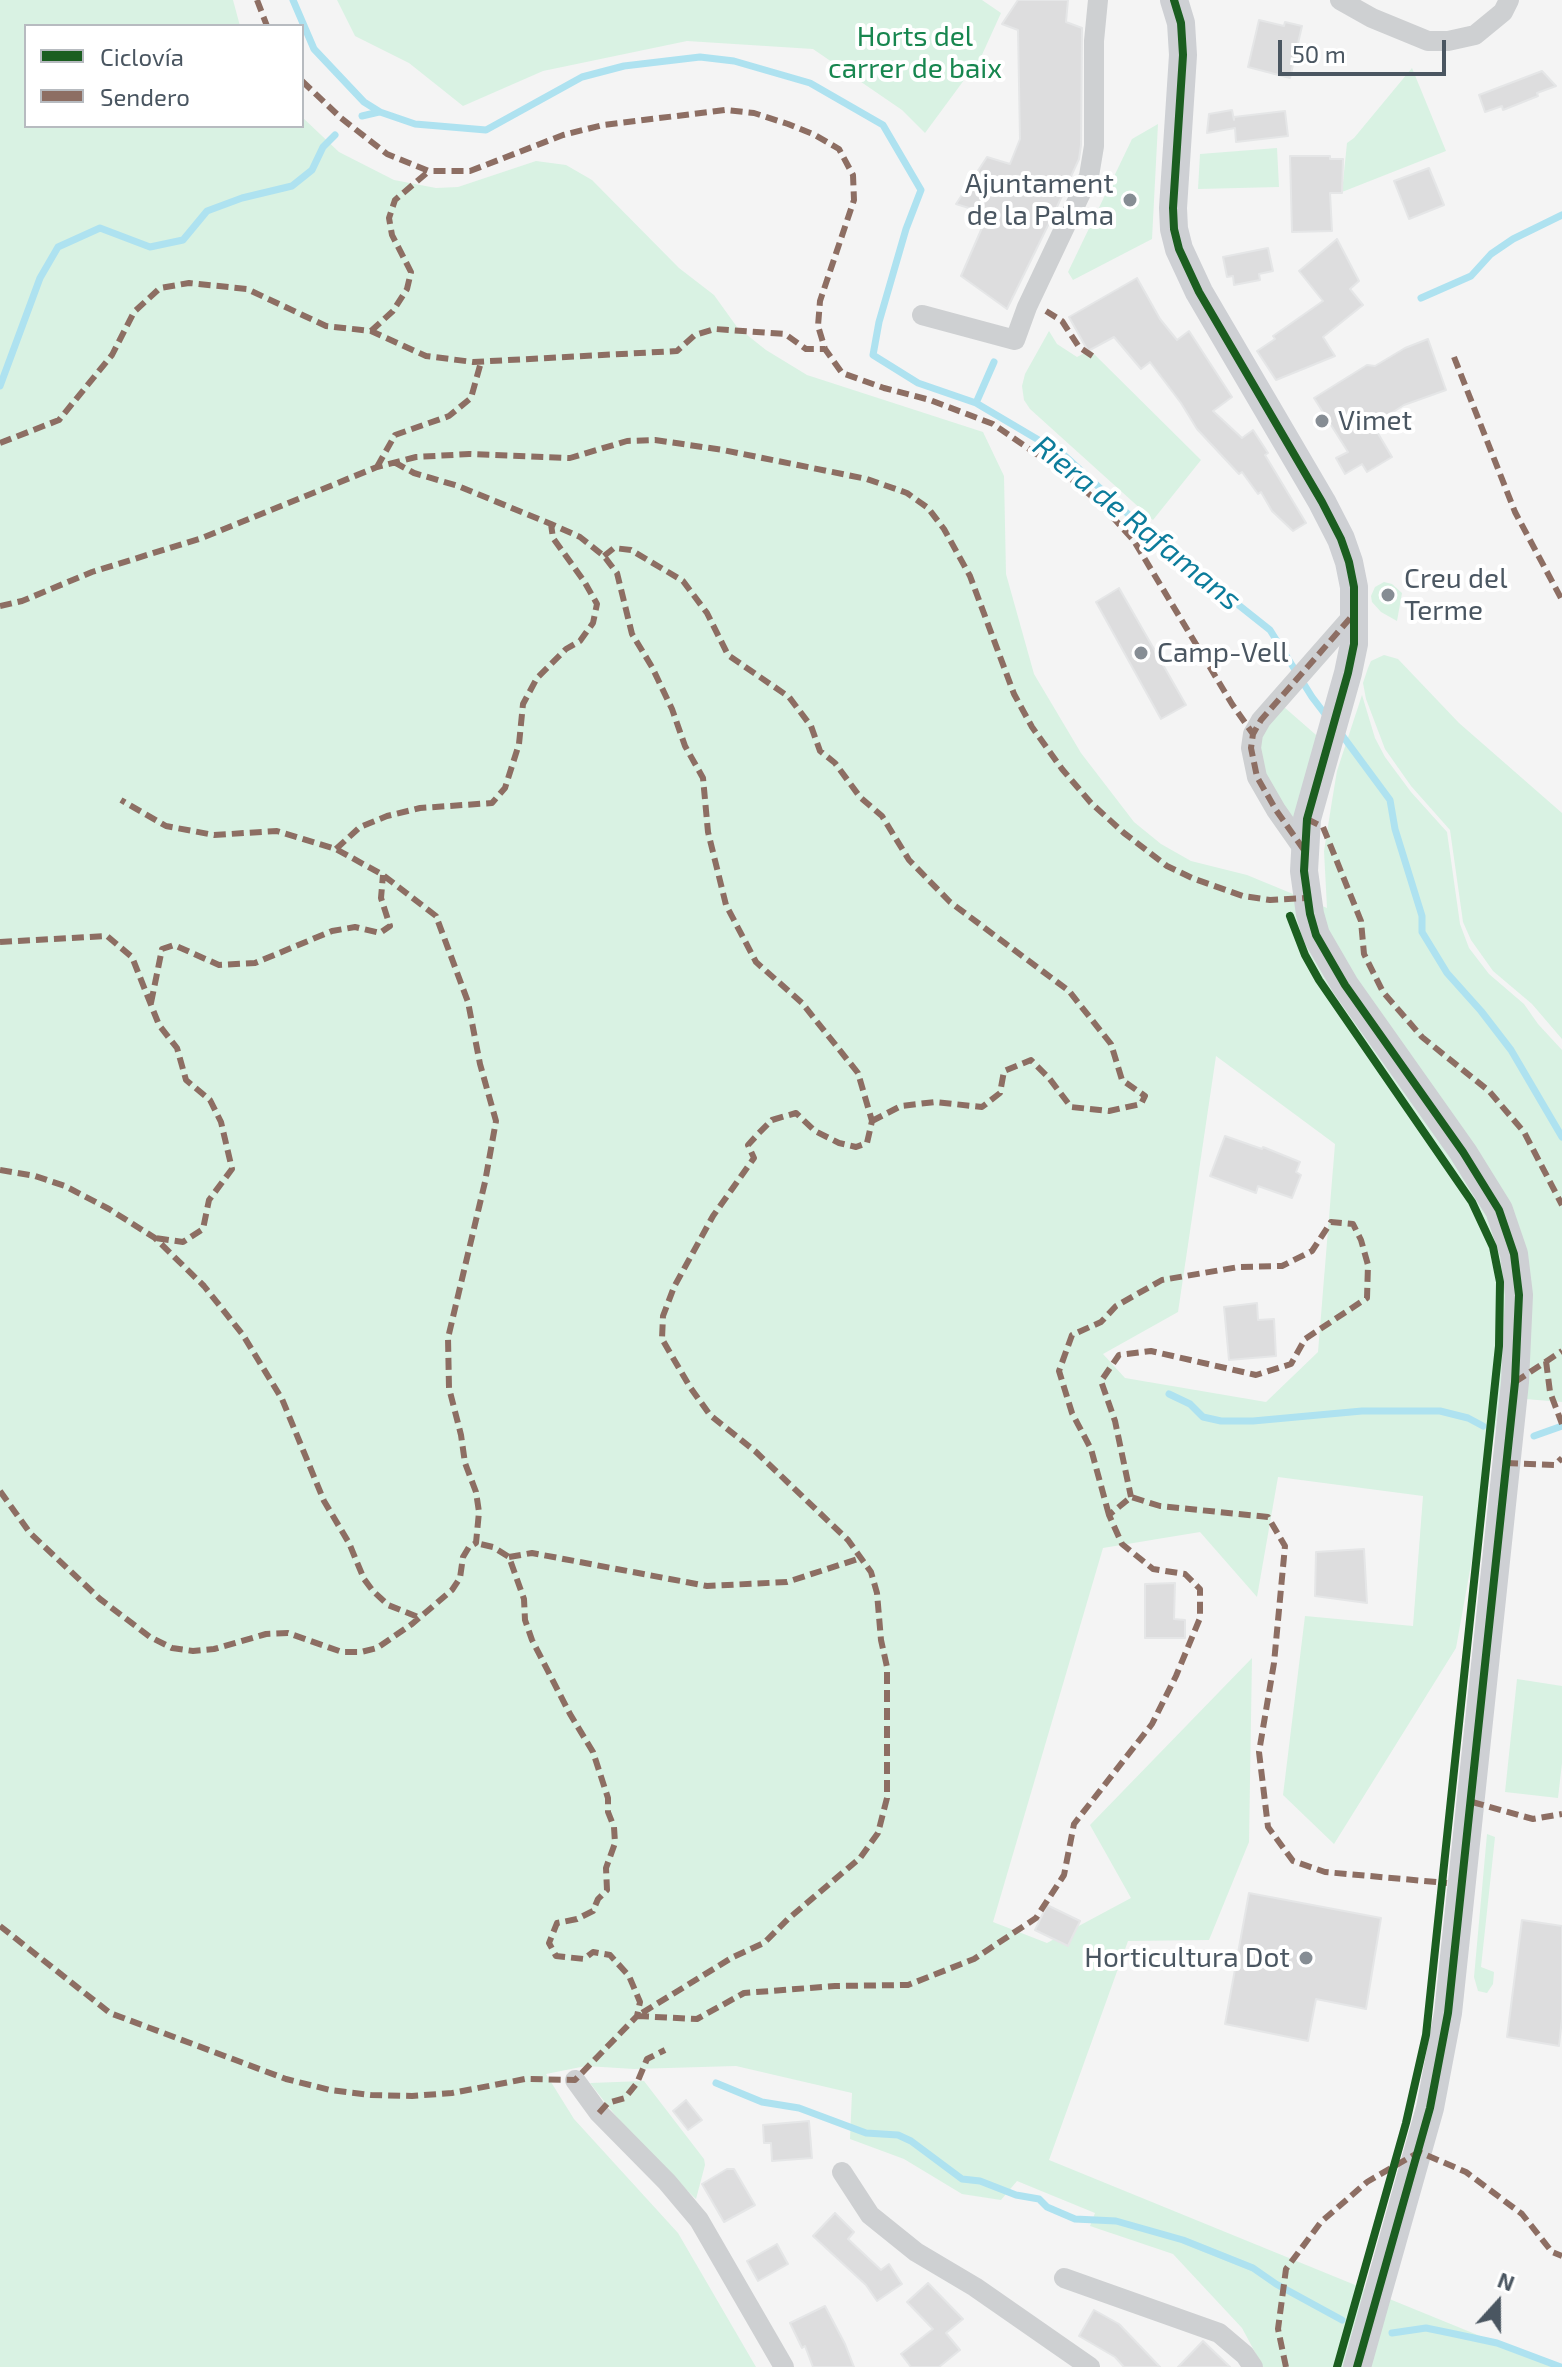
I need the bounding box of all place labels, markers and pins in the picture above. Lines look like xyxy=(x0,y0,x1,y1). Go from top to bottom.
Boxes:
place label: Ajuntament de la Palma xyxy=(965,167,1114,233)
marker: Ajuntament de la Palma xyxy=(1121,191,1139,209)
place label: Vimet xyxy=(1338,404,1412,438)
marker: Vimet xyxy=(1313,412,1331,430)
place label: Creu del Terme xyxy=(1404,562,1507,628)
marker: Creu del Terme xyxy=(1379,586,1397,604)
place label: Camp-Vell xyxy=(1157,636,1289,670)
marker: Camp-Vell xyxy=(1132,644,1150,662)
place label: Horticultura Dot xyxy=(1084,1941,1290,1975)
marker: Horticultura Dot xyxy=(1297,1949,1315,1967)

